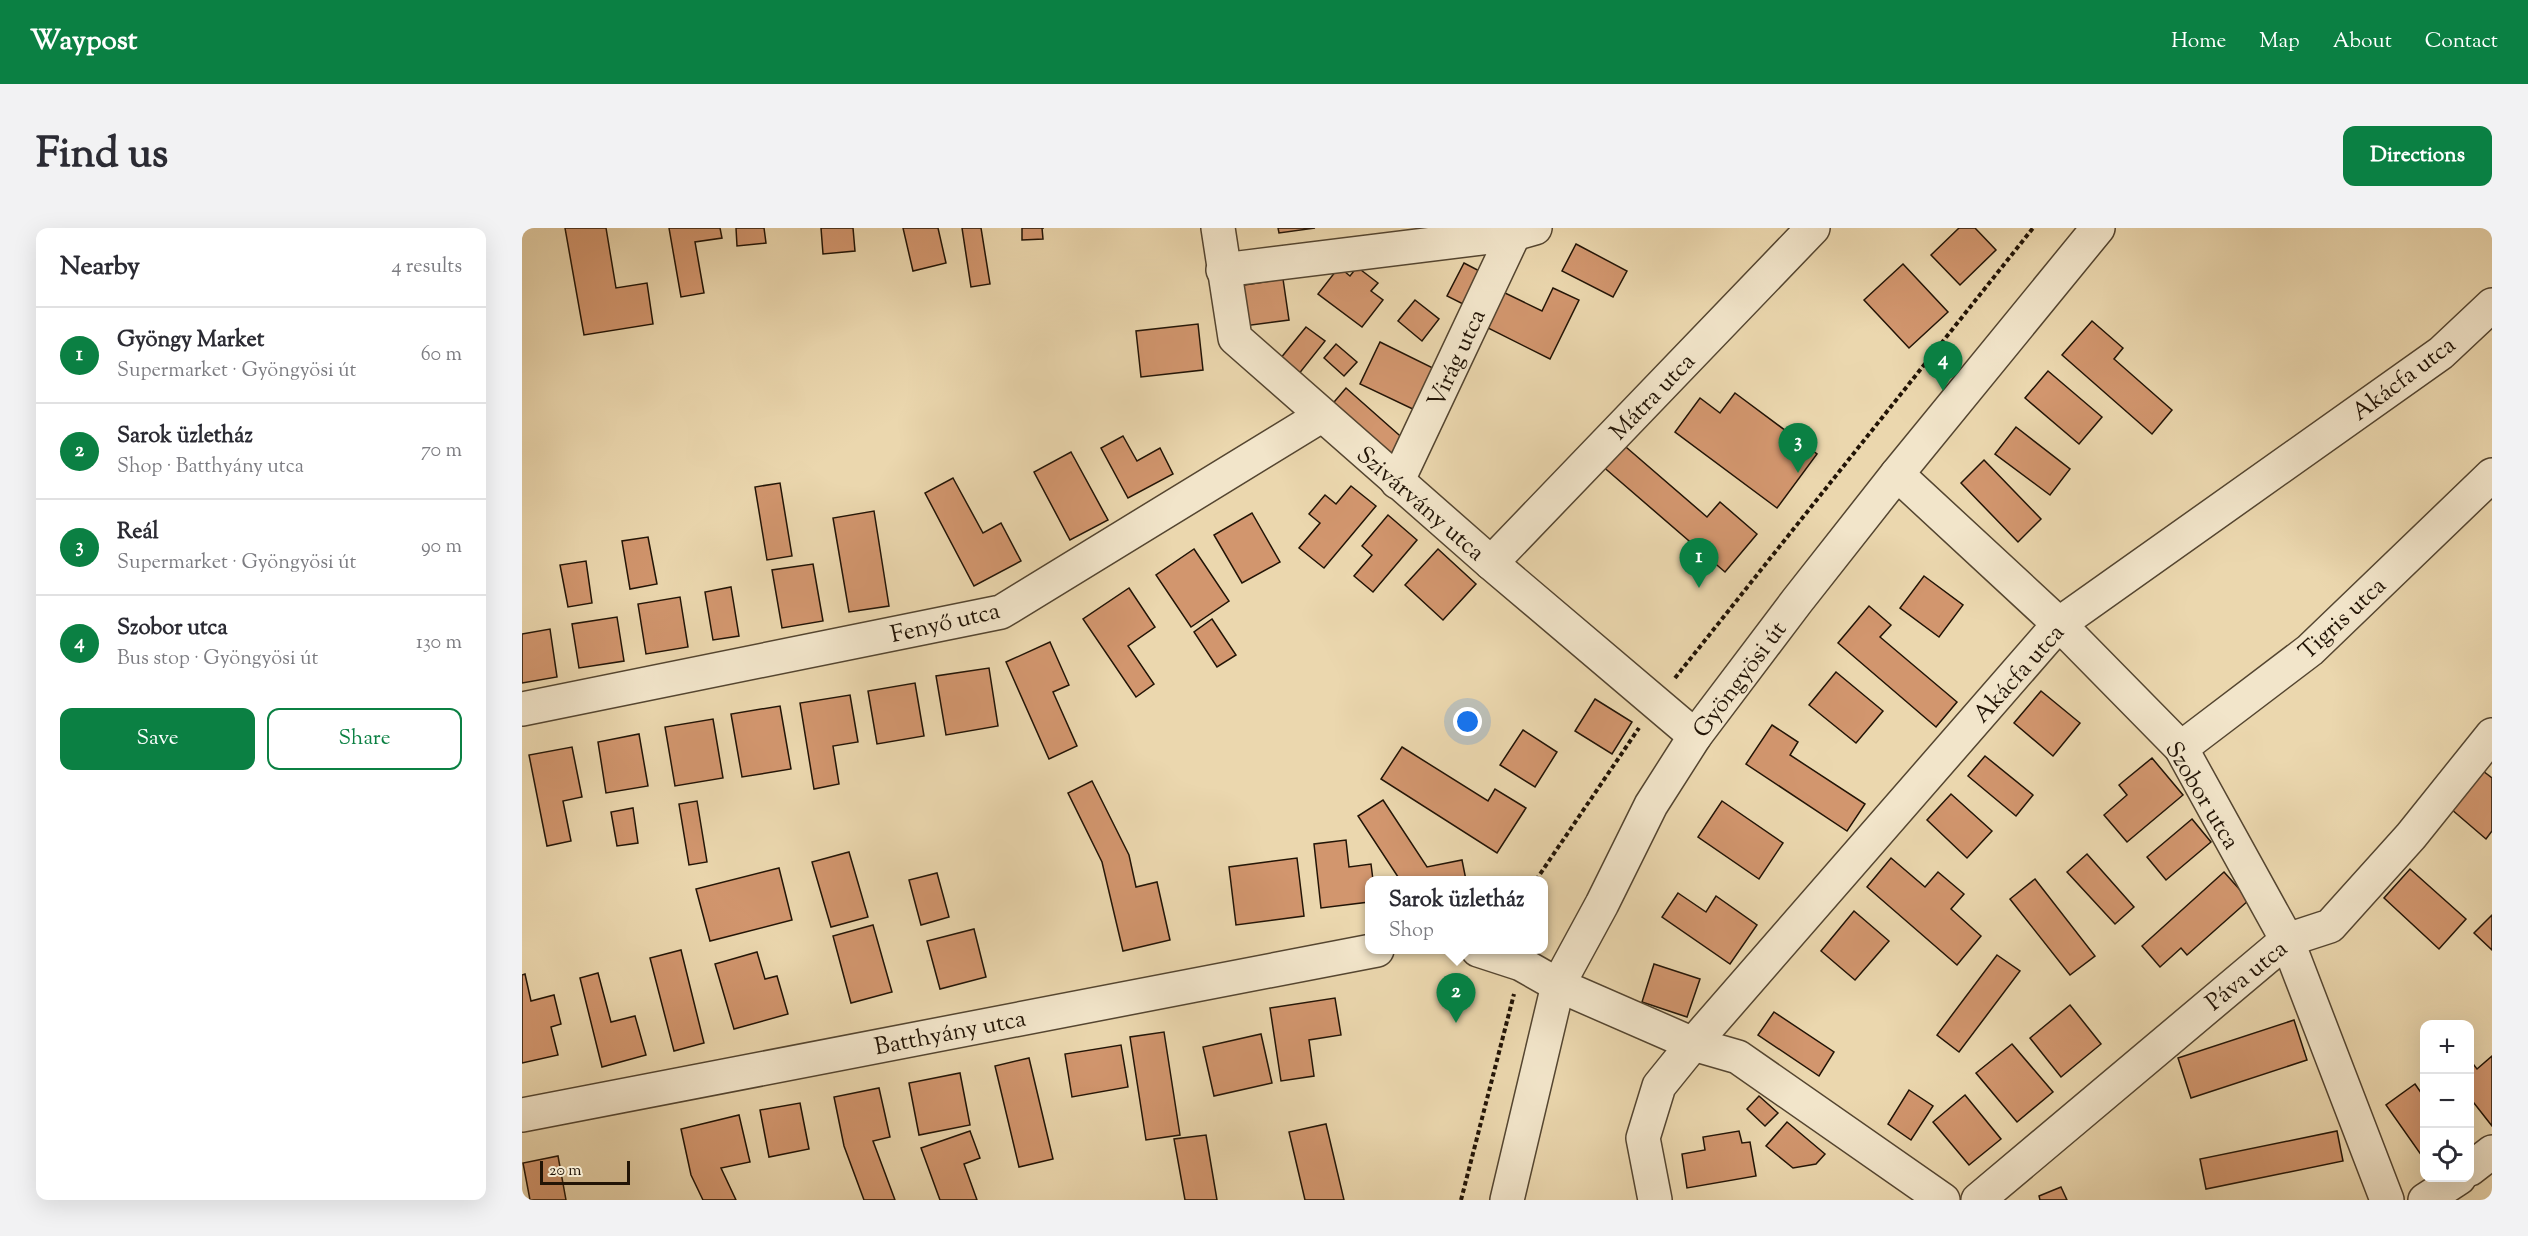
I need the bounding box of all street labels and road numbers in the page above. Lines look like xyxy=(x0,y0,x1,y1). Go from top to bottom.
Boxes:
street label: Virág utca xyxy=(1420,304,1495,414)
street label: Akácfa utca xyxy=(2345,329,2463,430)
street label: Mátra utca xyxy=(1603,346,1704,449)
street label: Szivárvány utca xyxy=(1348,439,1491,570)
street label: Tigris utca xyxy=(2292,570,2395,669)
street label: Fenyő utca xyxy=(887,595,1003,653)
street label: Gyöngyösi út xyxy=(1686,615,1796,746)
street label: Akácfa utca xyxy=(1966,617,2073,731)
street label: Szobor utca xyxy=(2156,736,2247,856)
street label: Páva utca xyxy=(2199,933,2295,1020)
street label: Batthyány utca xyxy=(872,1003,1029,1065)

